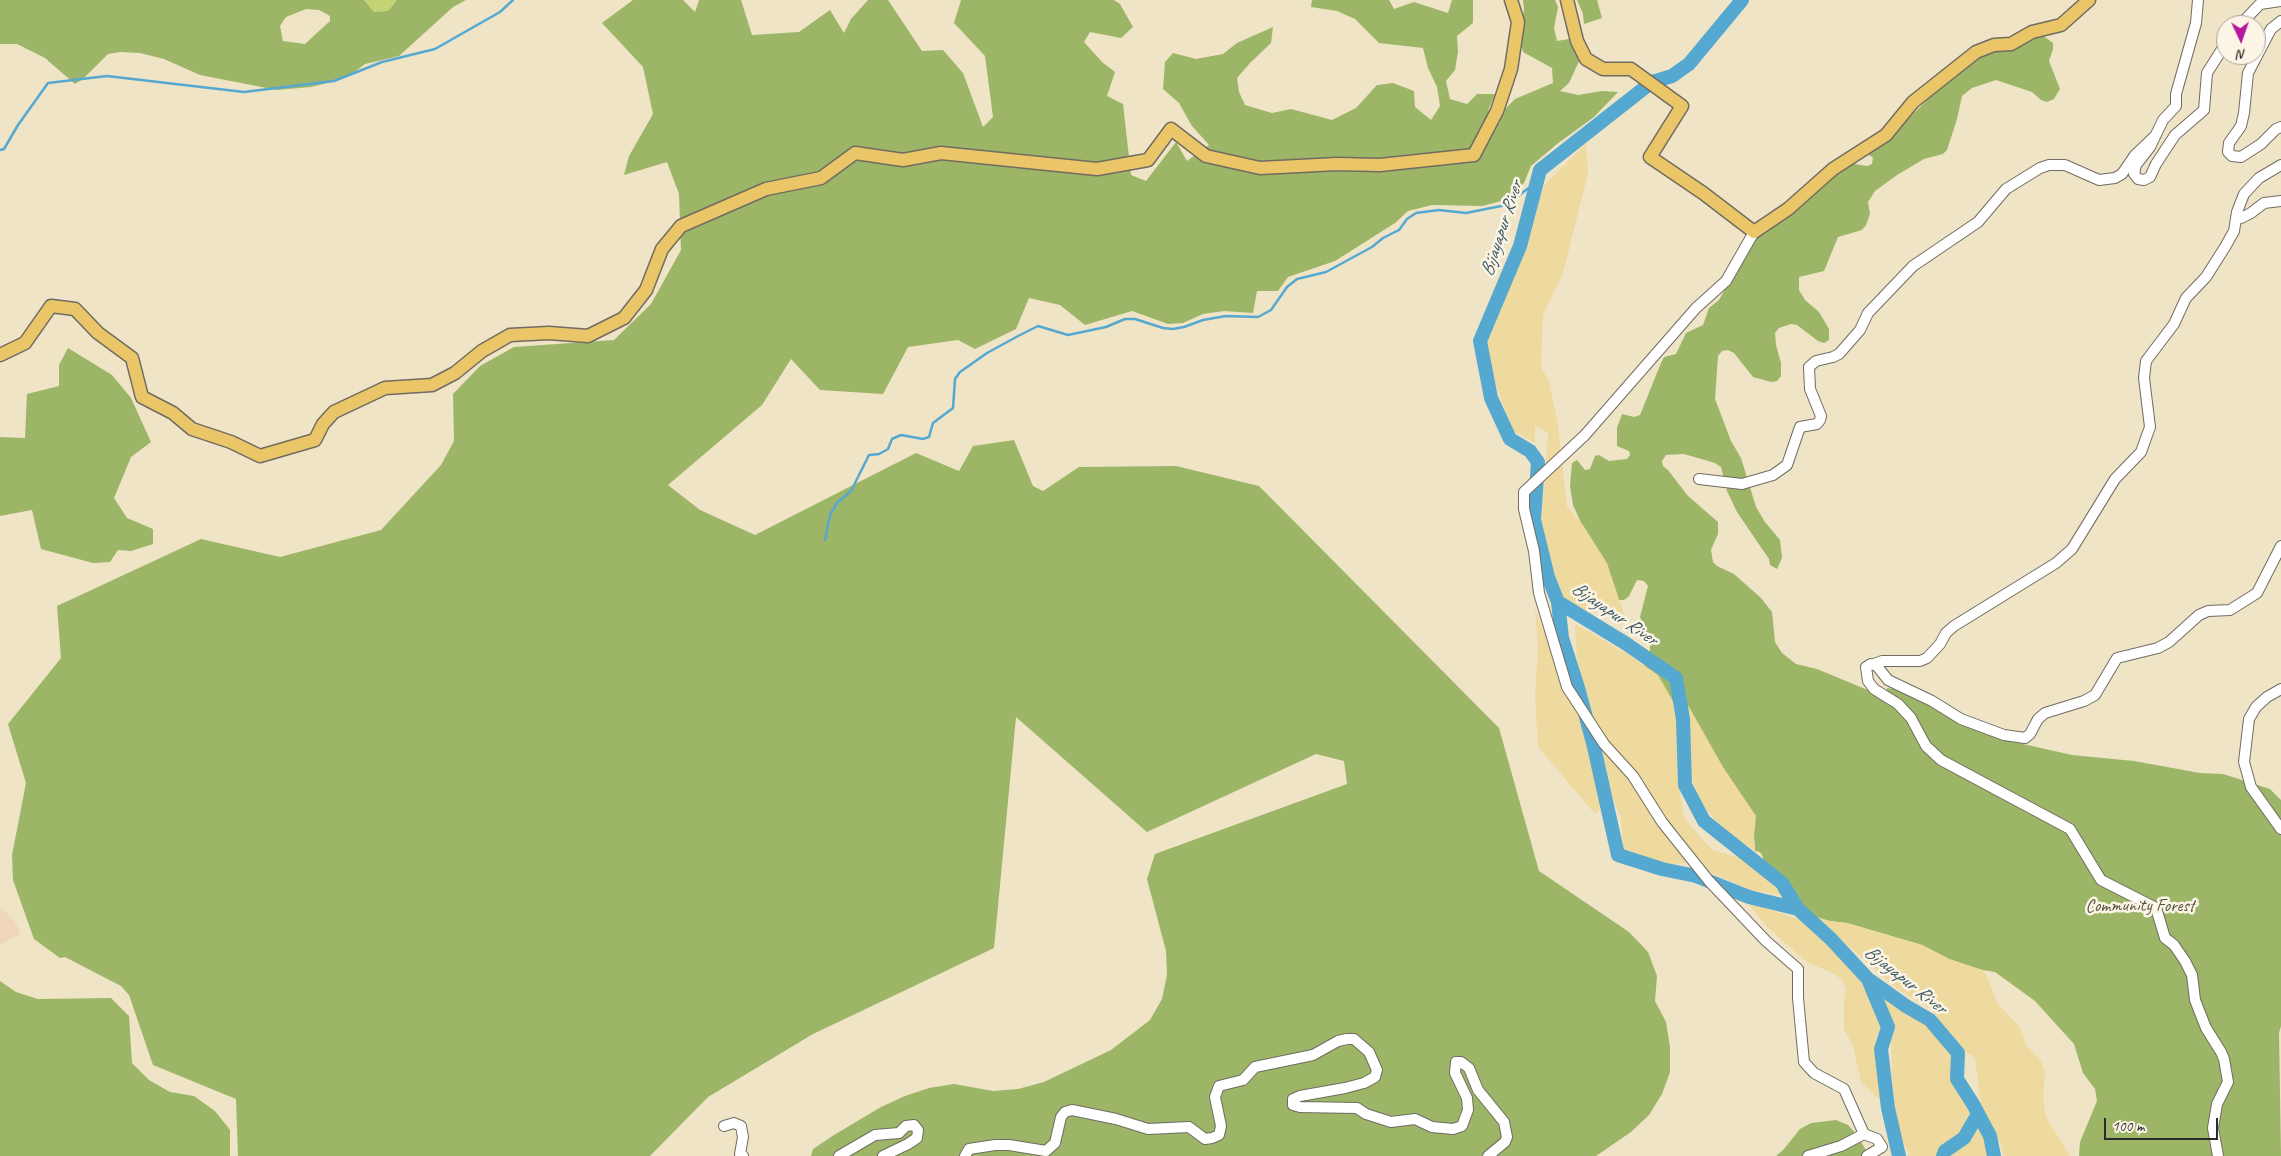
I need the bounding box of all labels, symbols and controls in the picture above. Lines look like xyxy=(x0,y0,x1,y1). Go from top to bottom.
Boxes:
north arrow xyxy=(2216,15,2266,65)
text: N xyxy=(2237,46,2247,63)
water label: Bijayapur River xyxy=(1476,179,1528,279)
water label: Bijayapur River xyxy=(1567,577,1661,651)
park label: Community Forest xyxy=(2085,895,2195,917)
water label: Bijayapur River xyxy=(1859,941,1951,1019)
scale bar xyxy=(2106,1108,2220,1140)
text: 100 m xyxy=(2112,1117,2144,1136)

